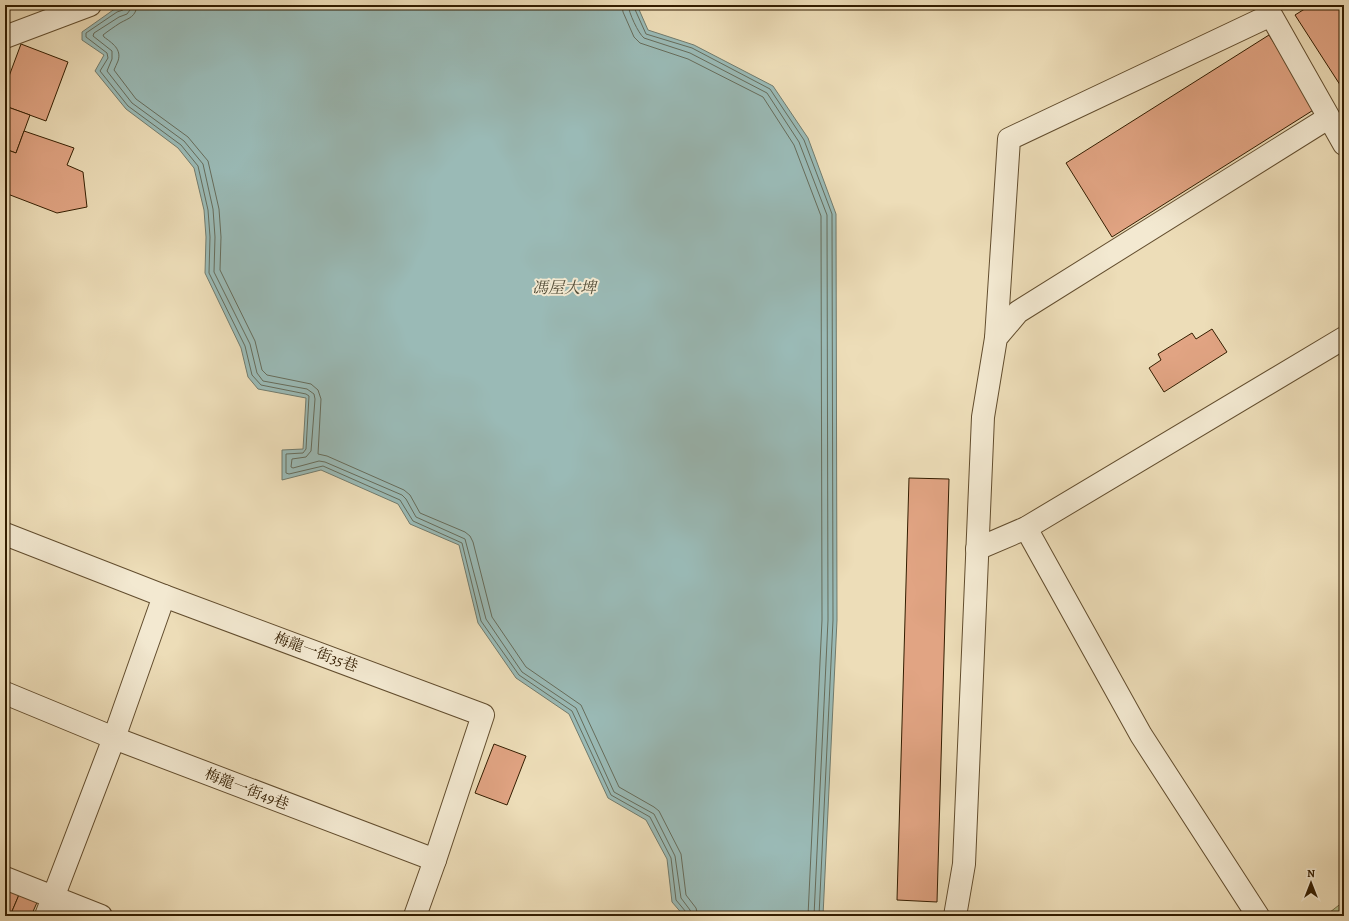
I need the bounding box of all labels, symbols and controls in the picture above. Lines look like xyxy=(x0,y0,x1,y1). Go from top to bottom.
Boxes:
water label: 馮屋大埤 xyxy=(532,277,598,299)
street label: 梅龍一街35巷 xyxy=(271,628,361,676)
street label: 梅龍一街49巷 xyxy=(202,764,292,814)
north arrow xyxy=(1291,863,1331,903)
text: N xyxy=(1307,866,1315,881)

